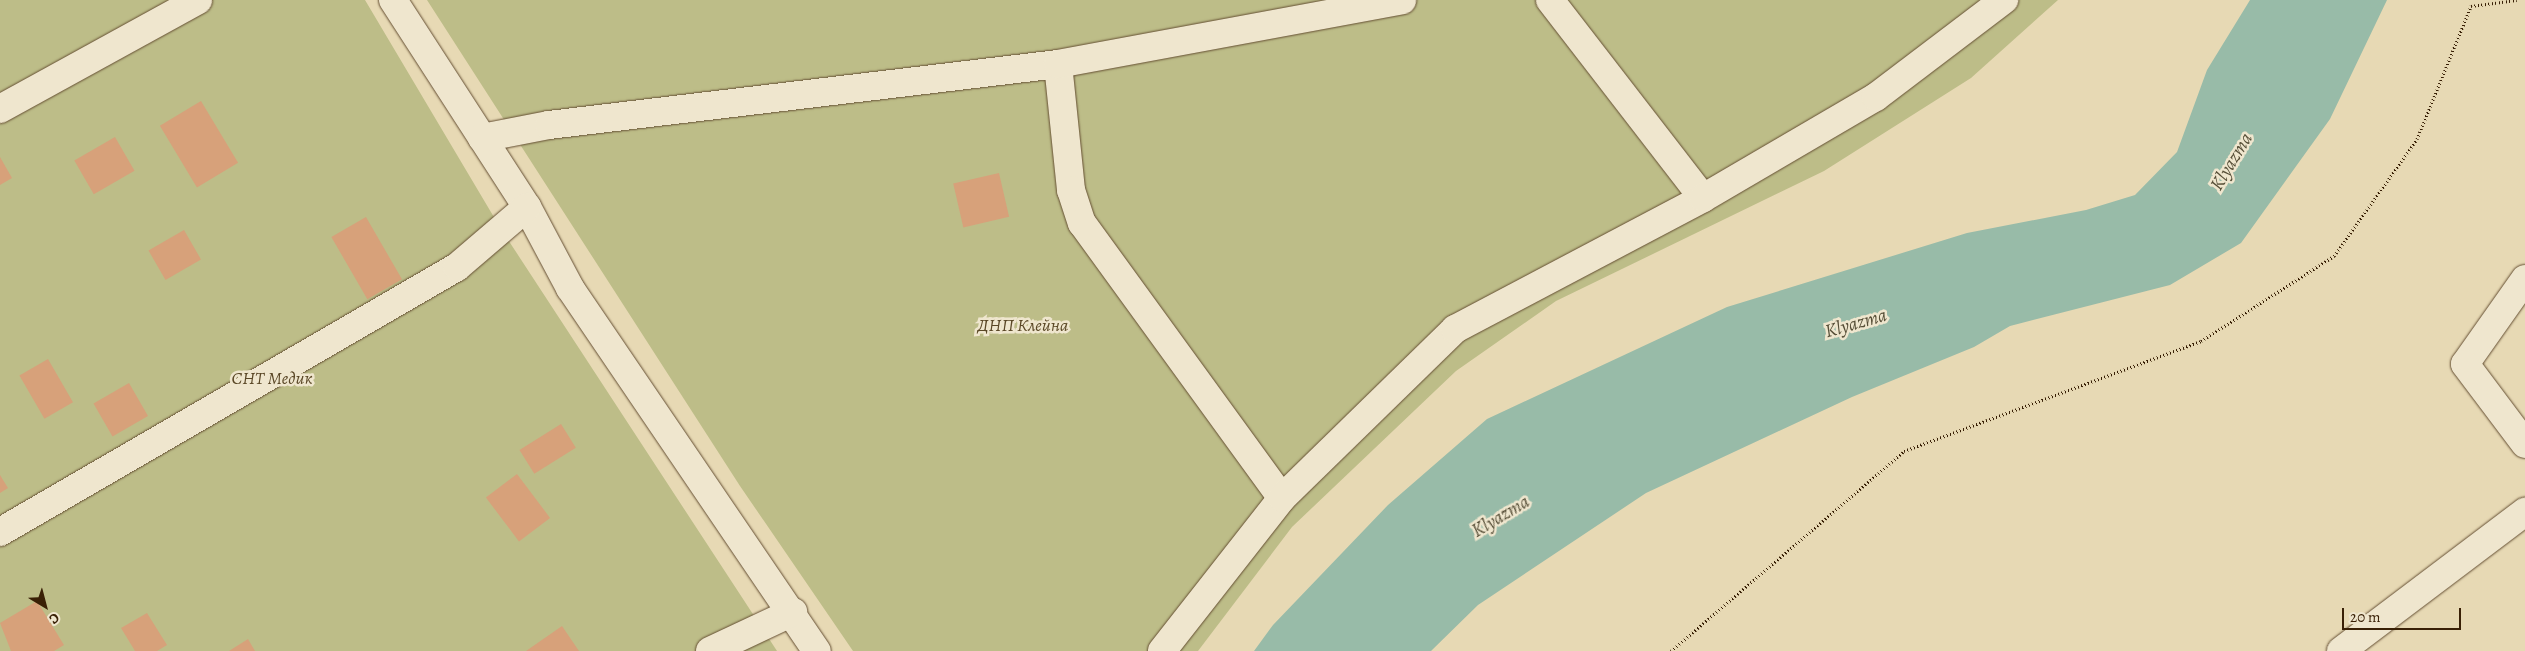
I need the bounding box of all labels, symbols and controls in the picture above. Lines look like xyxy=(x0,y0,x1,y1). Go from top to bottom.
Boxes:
water label: Klyazma xyxy=(2206,129,2258,195)
water label: Klyazma xyxy=(1822,304,1890,344)
park label: ДНП Клейна xyxy=(978,314,1068,336)
park label: СНТ Медик xyxy=(231,367,313,389)
water label: Klyazma xyxy=(1468,491,1534,543)
north arrow xyxy=(20,581,70,631)
scale bar xyxy=(2345,598,2464,630)
text: 20 m xyxy=(2350,607,2381,627)
text: С xyxy=(45,608,63,629)

